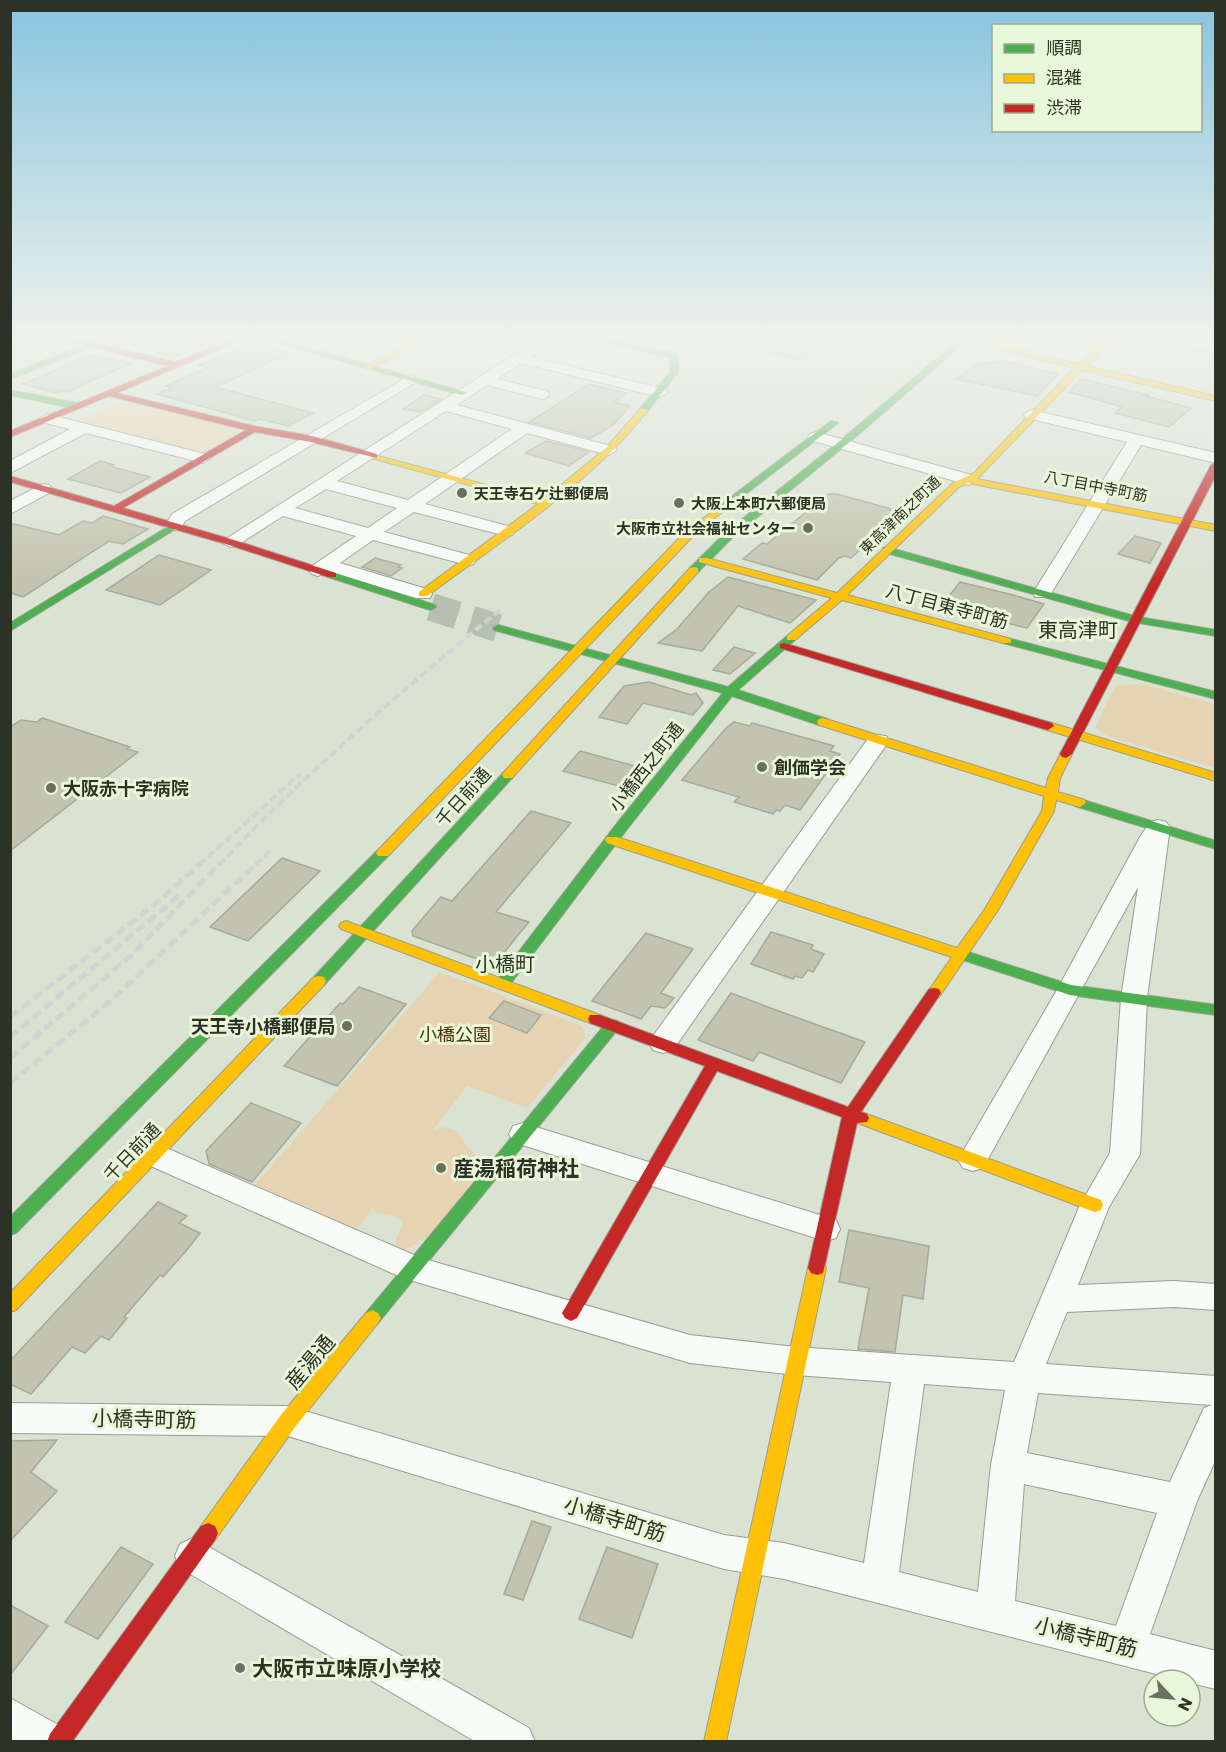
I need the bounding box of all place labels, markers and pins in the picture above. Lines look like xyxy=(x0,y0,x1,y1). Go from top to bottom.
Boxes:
place label: 天王寺石ケ辻郵便局 xyxy=(474,483,609,504)
marker: 天王寺石ケ辻郵便局 xyxy=(455,486,469,500)
place label: 大阪上本町六郵便局 xyxy=(691,493,826,514)
marker: 大阪上本町六郵便局 xyxy=(672,496,686,510)
place label: 大阪市立社会福祉センター xyxy=(616,518,796,539)
marker: 大阪市立社会福祉センター xyxy=(801,521,815,535)
place label: 創価学会 xyxy=(774,755,846,780)
marker: 創価学会 xyxy=(755,760,769,774)
place label: 大阪赤十字病院 xyxy=(63,776,189,801)
marker: 大阪赤十字病院 xyxy=(44,781,58,795)
place label: 天王寺小橋郵便局 xyxy=(191,1014,335,1039)
marker: 天王寺小橋郵便局 xyxy=(340,1019,354,1033)
place label: 産湯稲荷神社 xyxy=(453,1154,579,1183)
marker: 産湯稲荷神社 xyxy=(434,1161,448,1175)
place label: 大阪市立味原小学校 xyxy=(252,1654,441,1683)
marker: 大阪市立味原小学校 xyxy=(233,1661,247,1675)

